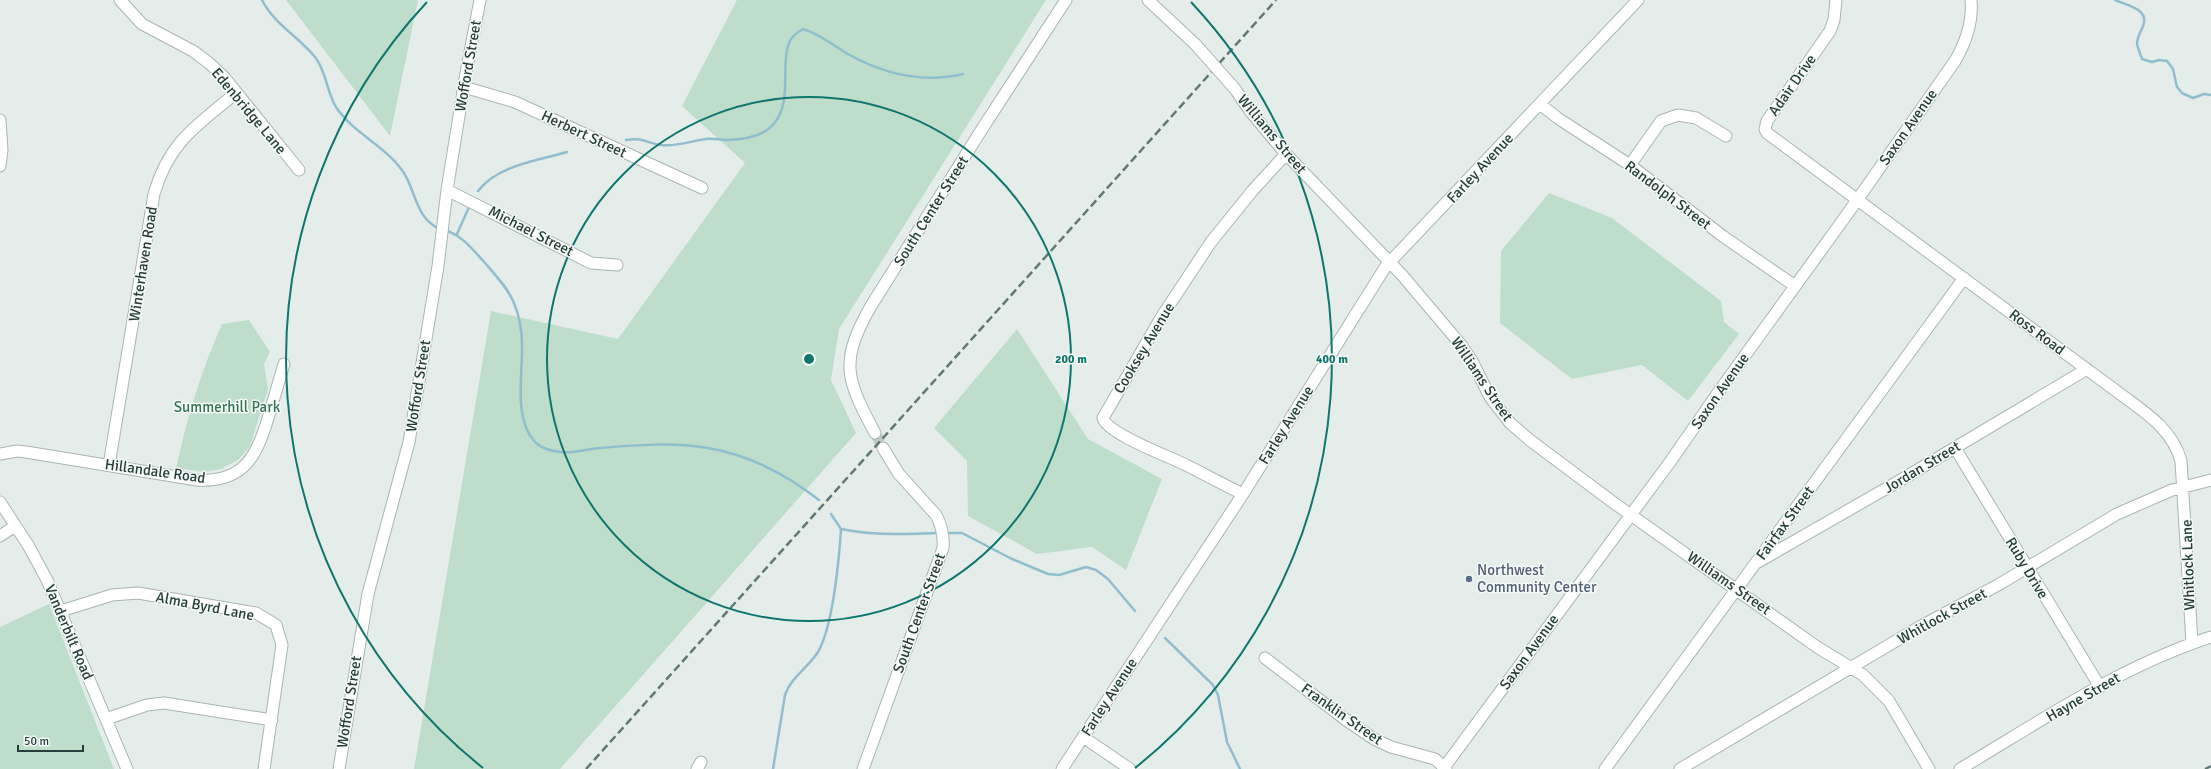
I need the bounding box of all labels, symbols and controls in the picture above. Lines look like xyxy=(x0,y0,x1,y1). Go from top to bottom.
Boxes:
street label: Wofford Street xyxy=(451,19,485,113)
street label: Adair Drive xyxy=(1764,51,1820,119)
street label: Edenbridge Lane xyxy=(208,64,290,158)
street label: Saxon Avenue xyxy=(1875,85,1941,169)
street label: Williams Street xyxy=(1234,91,1310,177)
street label: Herbert Street xyxy=(538,106,630,162)
street label: Farley Avenue xyxy=(1443,129,1517,207)
street label: South Center Street xyxy=(890,153,972,269)
street label: Randolph Street xyxy=(1621,157,1715,233)
street label: Michael Street xyxy=(485,202,577,260)
street label: Winterhaven Road xyxy=(125,205,161,323)
street label: Cooksey Avenue xyxy=(1110,299,1178,397)
street label: Ross Road xyxy=(2006,305,2068,359)
street label: Williams Street xyxy=(1447,333,1517,425)
street label: Wofford Street xyxy=(402,339,434,433)
street label: Saxon Avenue xyxy=(1687,349,1753,433)
centre of rings xyxy=(802,352,816,366)
text: 200 m xyxy=(1055,352,1087,367)
text: 400 m xyxy=(1316,352,1348,367)
street label: Farley Avenue xyxy=(1255,382,1317,468)
park label: Summerhill Park xyxy=(174,398,281,416)
street label: Jordan Street xyxy=(1880,437,1964,497)
street label: Hillandale Road xyxy=(104,455,206,487)
street label: Fairfax Street xyxy=(1752,483,1818,563)
street label: Whitlock Lane xyxy=(2177,519,2199,611)
street label: Ruby Drive xyxy=(2002,534,2052,602)
street label: Williams Street xyxy=(1684,548,1774,618)
street label: South Center Street xyxy=(889,551,949,675)
place label: Northwest Community Center xyxy=(1477,561,1597,596)
marker: Northwest Community Center xyxy=(1464,574,1474,584)
street label: Vanderbilt Road xyxy=(41,582,97,682)
street label: Whitlock Street xyxy=(1894,584,1990,648)
street label: Alma Byrd Lane xyxy=(154,588,256,624)
street label: Saxon Avenue xyxy=(1496,611,1562,693)
street label: Wofford Street xyxy=(333,655,365,749)
street label: Farley Avenue xyxy=(1077,655,1141,739)
street label: Hayne Street xyxy=(2043,669,2123,725)
street label: Franklin Street xyxy=(1298,679,1386,749)
scale bar xyxy=(18,727,83,753)
text: 50 m xyxy=(24,734,49,749)

